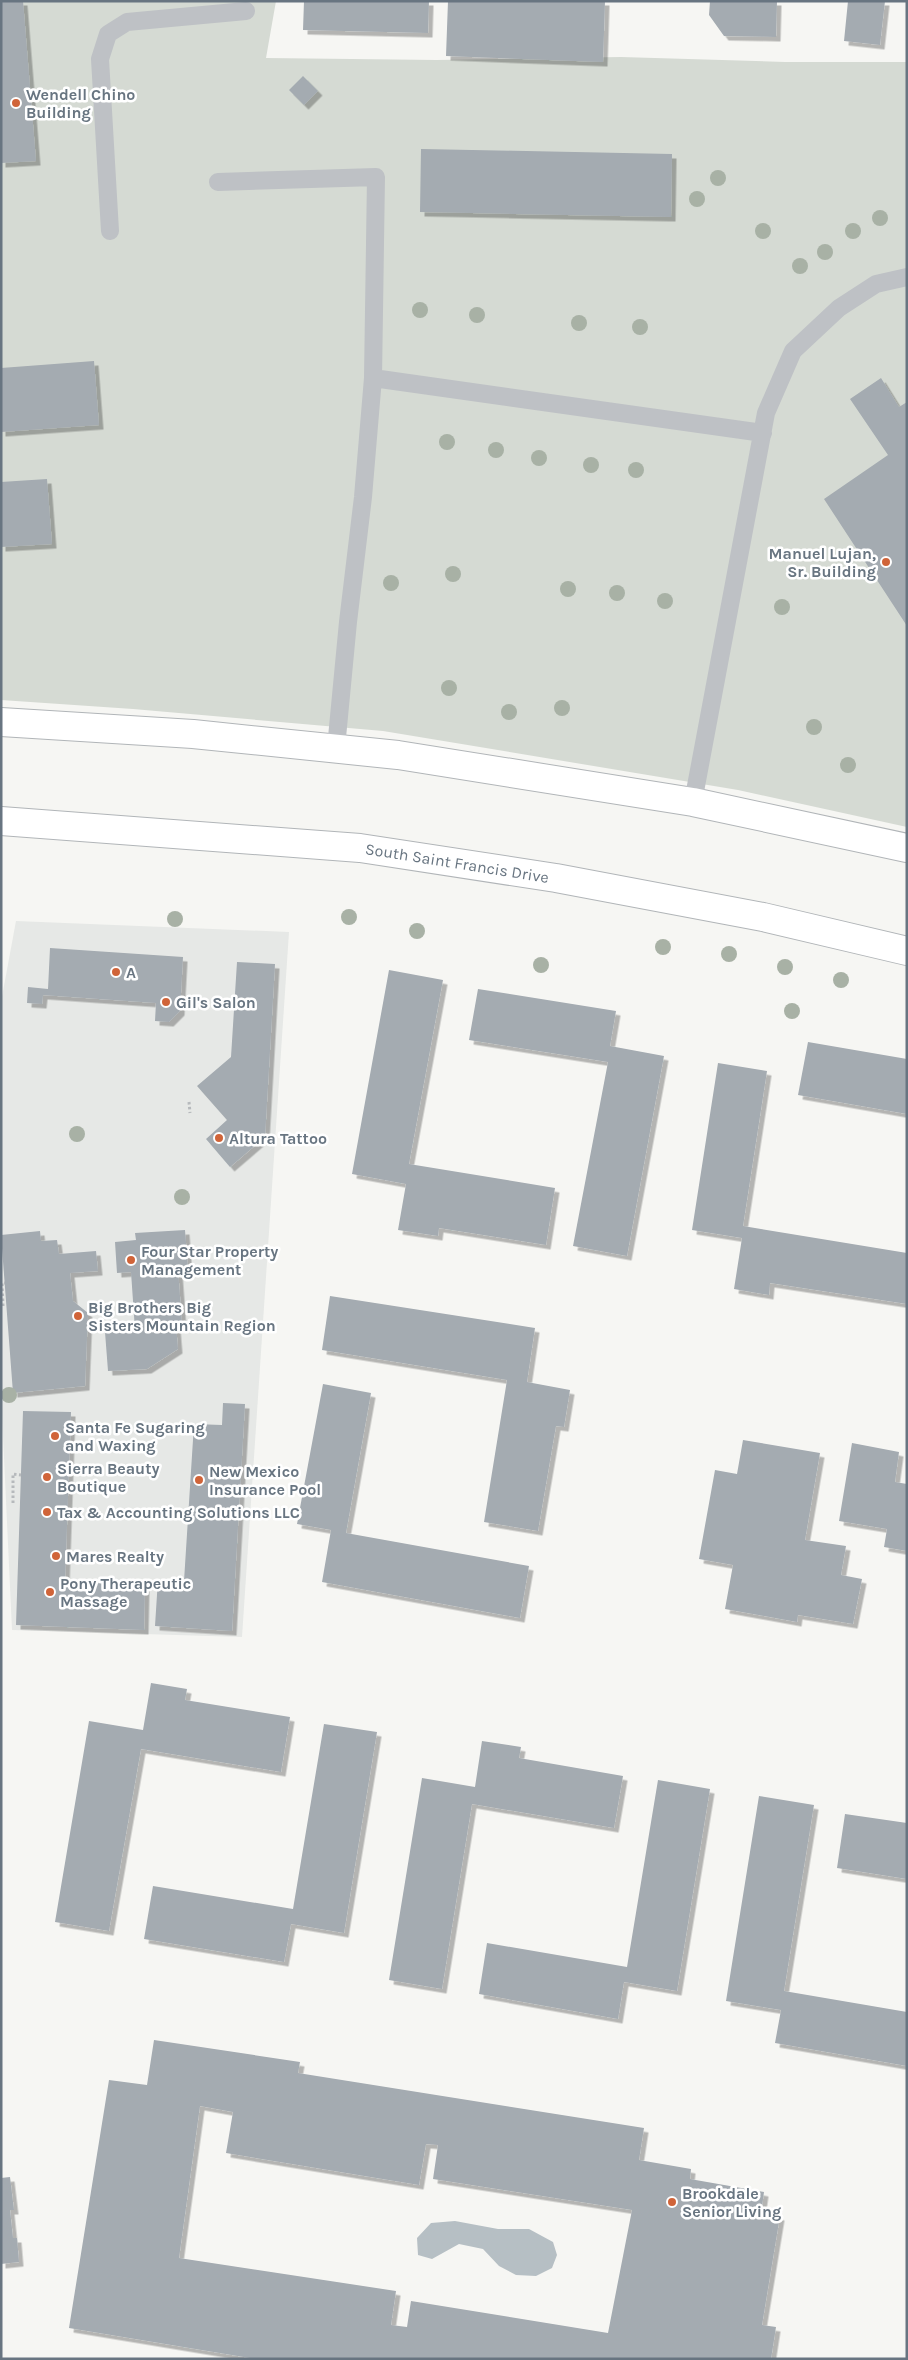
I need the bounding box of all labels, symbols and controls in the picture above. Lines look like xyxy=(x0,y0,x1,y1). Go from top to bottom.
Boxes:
place label: Wendell Chino Building xyxy=(26,85,135,122)
marker: Wendell Chino Building xyxy=(10,97,22,109)
place label: Manuel Lujan, Sr. Building xyxy=(769,544,876,581)
marker: Manuel Lujan, Sr. Building xyxy=(880,556,892,568)
street label: South Saint Francis Drive xyxy=(364,839,550,887)
place label: A xyxy=(126,963,136,982)
marker: A xyxy=(110,966,122,978)
place label: Gil's Salon xyxy=(176,993,256,1012)
marker: Gil's Salon xyxy=(160,996,172,1008)
place label: Altura Tattoo xyxy=(229,1129,327,1148)
marker: Altura Tattoo xyxy=(213,1132,225,1144)
place label: Four Star Property Management xyxy=(141,1242,278,1279)
marker: Four Star Property Management xyxy=(125,1254,137,1266)
place label: Big Brothers Big Sisters Mountain Region xyxy=(88,1298,276,1335)
marker: Big Brothers Big Sisters Mountain Region xyxy=(72,1310,84,1322)
place label: Santa Fe Sugaring and Waxing xyxy=(65,1418,205,1455)
marker: Santa Fe Sugaring and Waxing xyxy=(49,1430,61,1442)
place label: Sierra Beauty Boutique xyxy=(57,1459,160,1496)
place label: New Mexico Insurance Pool xyxy=(209,1462,321,1499)
marker: Sierra Beauty Boutique xyxy=(41,1471,53,1483)
marker: New Mexico Insurance Pool xyxy=(193,1474,205,1486)
place label: Tax & Accounting Solutions LLC xyxy=(57,1503,300,1522)
marker: Tax & Accounting Solutions LLC xyxy=(41,1506,53,1518)
place label: Mares Realty xyxy=(66,1547,164,1566)
marker: Mares Realty xyxy=(50,1550,62,1562)
place label: Pony Therapeutic Massage xyxy=(60,1574,191,1611)
marker: Pony Therapeutic Massage xyxy=(44,1586,56,1598)
place label: Brookdale Senior Living xyxy=(682,2184,781,2221)
marker: Brookdale Senior Living xyxy=(666,2196,678,2208)

